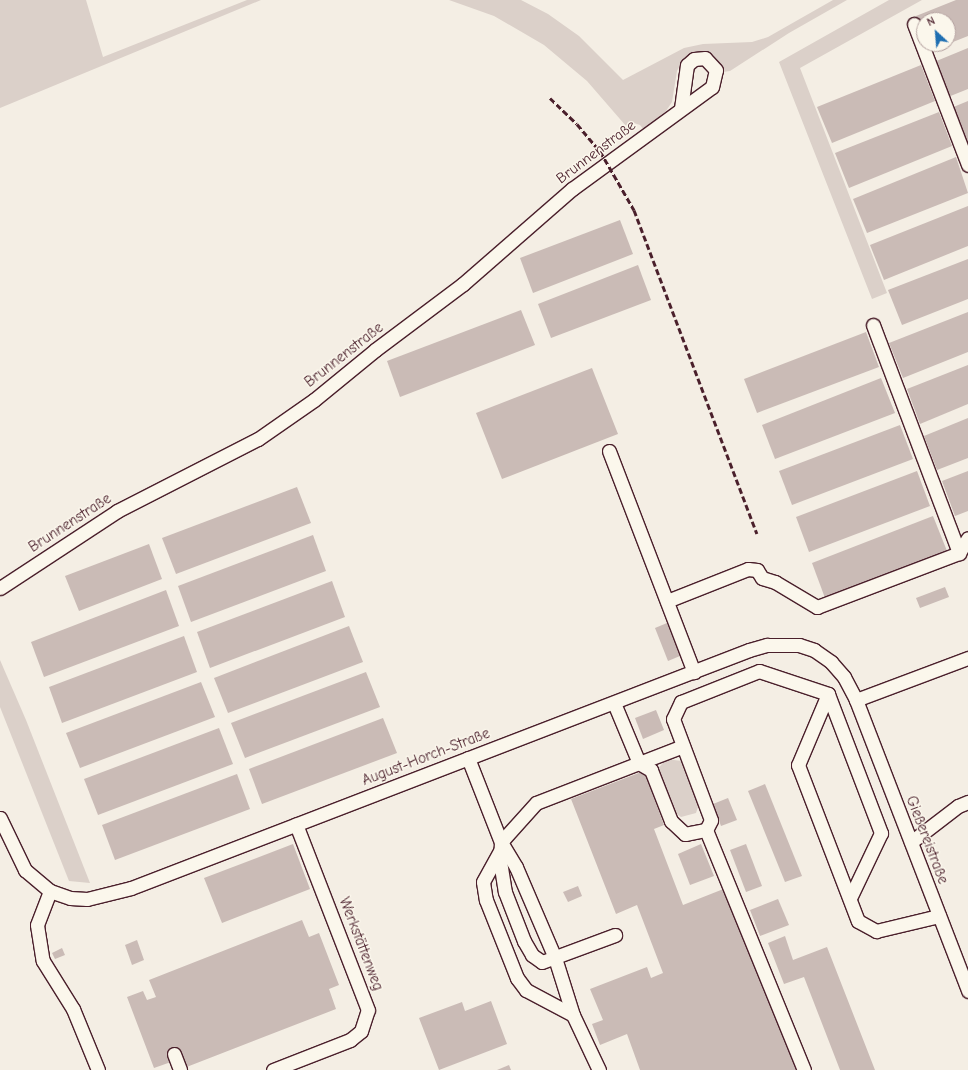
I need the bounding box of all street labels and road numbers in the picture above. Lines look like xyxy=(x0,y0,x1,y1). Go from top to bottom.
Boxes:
street label: Brunnenstraße xyxy=(553,116,639,188)
street label: Brunnenstraße xyxy=(301,319,387,391)
street label: Brunnenstraße xyxy=(25,490,115,556)
street label: August-Horch-Straße xyxy=(360,724,492,790)
street label: Gießereistraße xyxy=(902,793,952,887)
street label: Werkstättenweg xyxy=(335,895,387,993)

